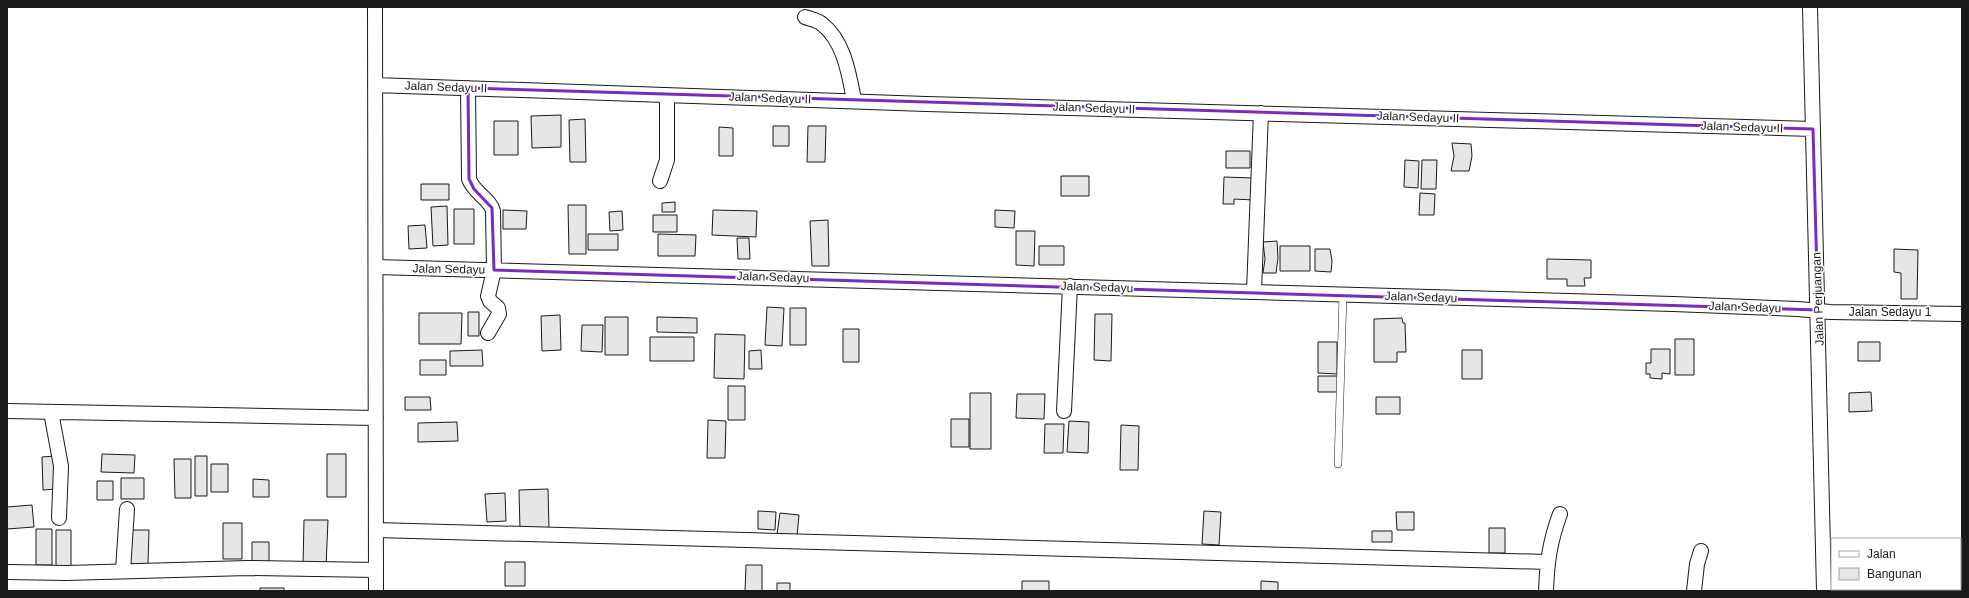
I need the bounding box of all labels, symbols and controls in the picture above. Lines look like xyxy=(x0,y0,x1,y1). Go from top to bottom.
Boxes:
street label: Jalan Sedayu II xyxy=(404,79,488,95)
street label: Jalan Sedayu II xyxy=(728,90,812,106)
street label: Jalan Sedayu II xyxy=(1052,100,1136,116)
street label: Jalan Sedayu II xyxy=(1376,109,1460,125)
street label: Jalan Sedayu II xyxy=(1700,119,1784,135)
street label: Jalan Perjuangan xyxy=(1809,252,1827,346)
street label: Jalan Sedayu xyxy=(413,261,485,277)
street label: Jalan Sedayu xyxy=(736,269,810,285)
street label: Jalan Sedayu xyxy=(1060,279,1134,295)
street label: Jalan Sedayu xyxy=(1384,289,1458,305)
street label: Jalan Sedayu xyxy=(1708,299,1782,315)
street label: Jalan Sedayu 1 xyxy=(1849,305,1932,319)
legend xyxy=(1831,538,1961,590)
text: Jalan xyxy=(1867,547,1896,561)
text: Bangunan xyxy=(1867,567,1922,581)

